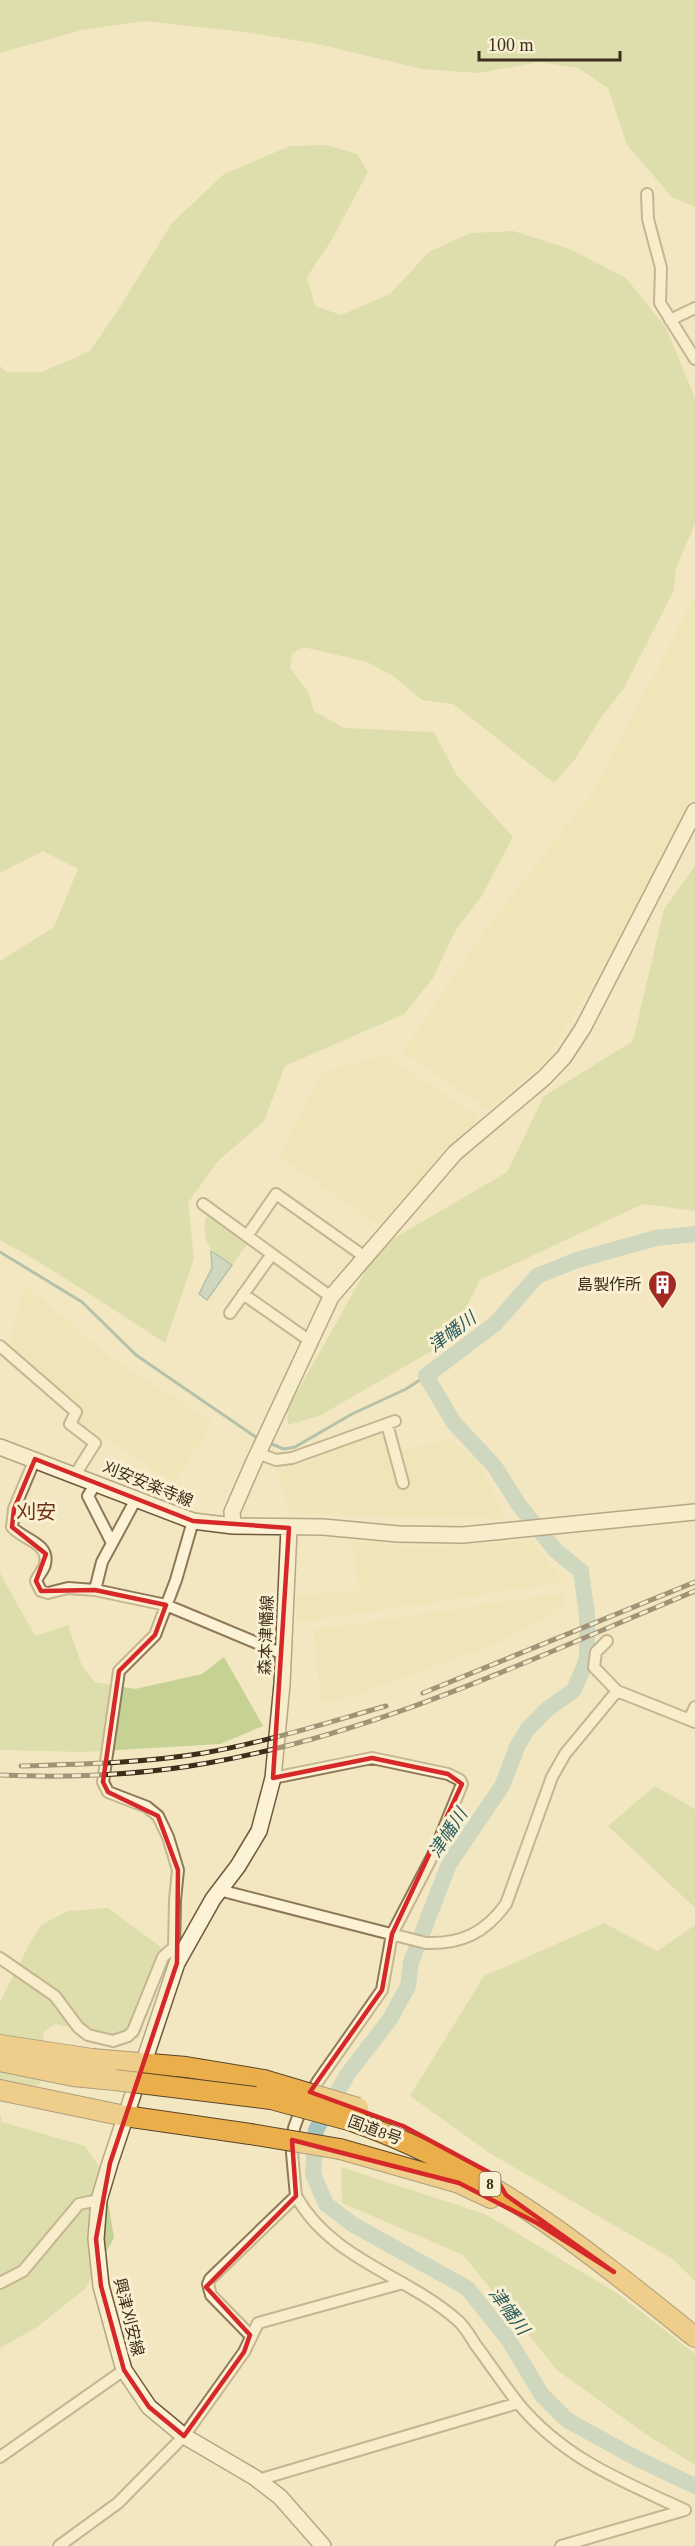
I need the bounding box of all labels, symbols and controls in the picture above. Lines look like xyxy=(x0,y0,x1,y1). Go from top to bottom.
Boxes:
scale bar xyxy=(479,24,620,62)
text: 100 m xyxy=(488,35,534,55)
building icon: 島製作所 xyxy=(646,1268,678,1310)
place label: 島製作所 xyxy=(577,1276,641,1293)
water label: 津幡川 xyxy=(424,1307,481,1356)
street label: 刈安安楽寺線 xyxy=(100,1458,196,1510)
district label: 刈安 xyxy=(16,1501,56,1523)
street label: 森本津幡線 xyxy=(256,1595,276,1675)
water label: 津幡川 xyxy=(425,1803,472,1861)
street label: 国道8号 xyxy=(346,2112,404,2148)
road number: 8 xyxy=(480,2172,500,2196)
street label: 興津刈安線 xyxy=(111,2276,147,2358)
water label: 津幡川 xyxy=(485,2283,534,2340)

